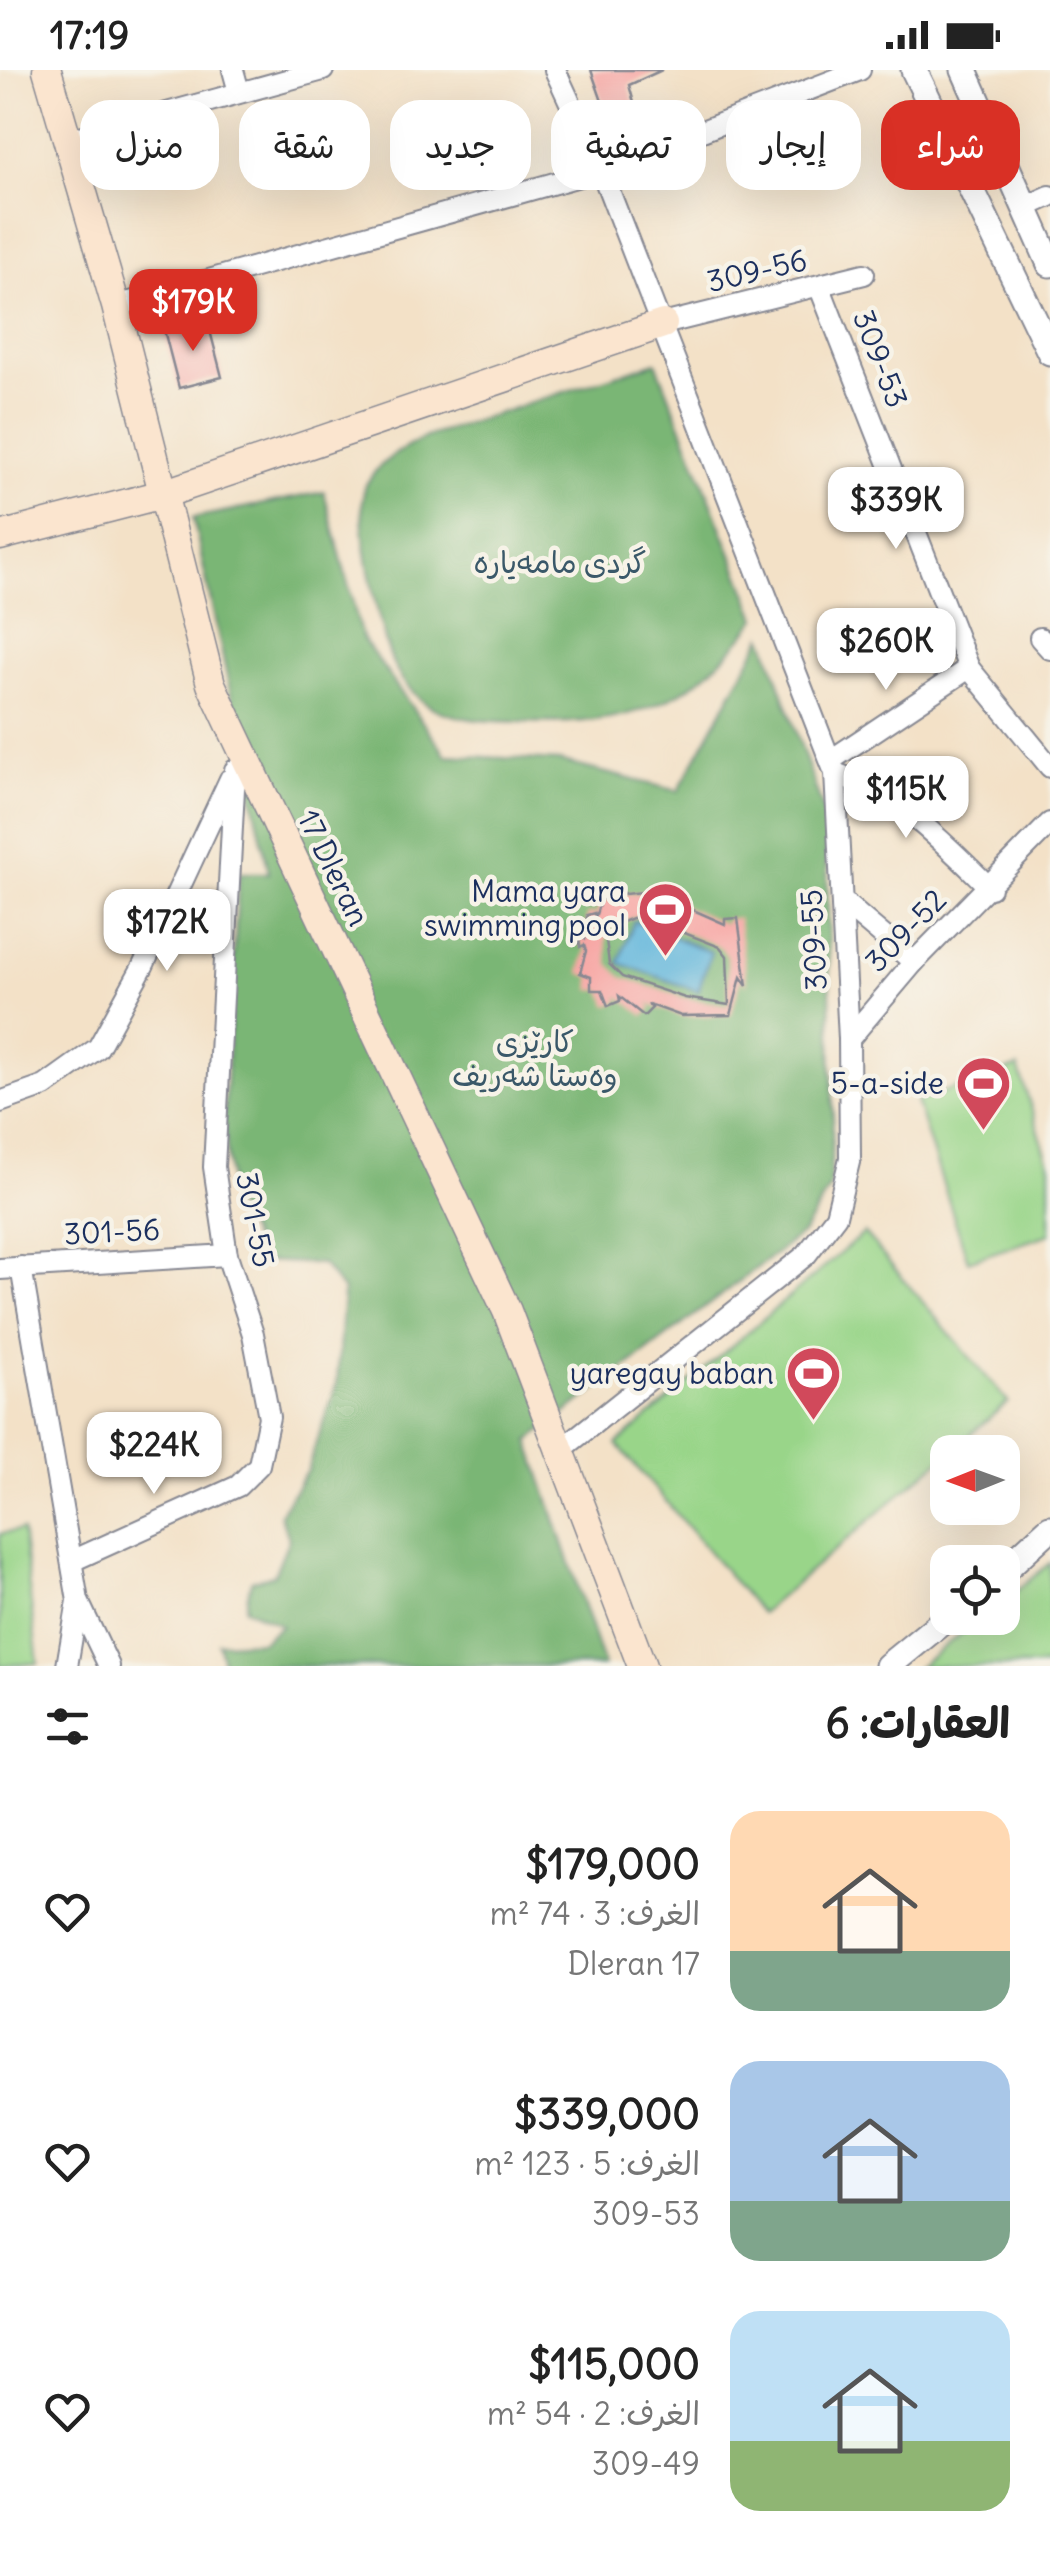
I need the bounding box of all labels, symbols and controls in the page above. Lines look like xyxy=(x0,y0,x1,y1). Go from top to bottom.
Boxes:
text: 17:19 xyxy=(50,12,129,59)
chip: منزل xyxy=(80,100,219,190)
chip: شقة xyxy=(239,100,370,190)
chip: جديد xyxy=(390,100,531,190)
chip: تصفية xyxy=(551,100,706,190)
chip: إيجار xyxy=(726,100,861,190)
chip: شراء xyxy=(881,100,1020,190)
street label: 309-56 xyxy=(703,240,810,300)
pin: $179K xyxy=(123,269,263,354)
text: $179K xyxy=(151,281,235,322)
street label: 309-53 xyxy=(845,305,917,413)
pin: $339K xyxy=(826,467,966,552)
text: $339K xyxy=(850,479,942,520)
park label: گردی مامەیارە xyxy=(474,543,646,581)
pin: $260K xyxy=(816,608,956,693)
text: $260K xyxy=(839,620,933,661)
pin: $115K xyxy=(836,756,976,841)
text: $115K xyxy=(866,768,946,809)
street label: 17 Dleran xyxy=(290,803,378,932)
place label: Mama yara swimming pool xyxy=(424,872,626,944)
sports icon: Mama yara swimming pool xyxy=(635,879,695,958)
street label: 309-52 xyxy=(857,881,954,980)
street label: 309-55 xyxy=(791,888,835,992)
pin: $172K xyxy=(97,889,237,974)
text: $172K xyxy=(126,901,208,942)
park label: کارێزی وەستا شەریف xyxy=(452,1022,618,1094)
sports icon: 5-a-side xyxy=(953,1054,1013,1133)
place label: 5-a-side xyxy=(831,1064,944,1102)
street label: 301-55 xyxy=(228,1169,284,1271)
street label: 301-56 xyxy=(63,1210,161,1252)
sports icon: yaregay baban xyxy=(783,1344,843,1423)
place label: yaregay baban xyxy=(570,1354,774,1392)
pin: $224K xyxy=(84,1412,224,1497)
text: $224K xyxy=(109,1424,199,1465)
north arrow xyxy=(930,1435,1020,1525)
map controls xyxy=(930,1435,1020,1635)
button: locate xyxy=(930,1545,1020,1635)
text: العقارات: 6 xyxy=(826,1697,1010,1749)
icon: filters xyxy=(40,1699,95,1754)
text: $179,000 xyxy=(525,1838,700,1890)
icon: home xyxy=(810,1851,930,1971)
icon: heart xyxy=(40,1884,95,1939)
text: الغرف: 3 · 74 m² xyxy=(490,1893,700,1934)
text: 17 Dleran xyxy=(567,1943,700,1984)
text: $339,000 xyxy=(514,2088,700,2140)
icon: home xyxy=(810,2101,930,2221)
icon: heart xyxy=(40,2134,95,2189)
text: الغرف: 5 · 123 m² xyxy=(475,2143,700,2184)
text: 309-53 xyxy=(592,2193,700,2234)
text: $115,000 xyxy=(528,2338,700,2390)
icon: home xyxy=(810,2351,930,2471)
icon: heart xyxy=(40,2384,95,2439)
text: الغرف: 2 · 54 m² xyxy=(487,2393,700,2434)
text: 309-49 xyxy=(592,2443,700,2484)

